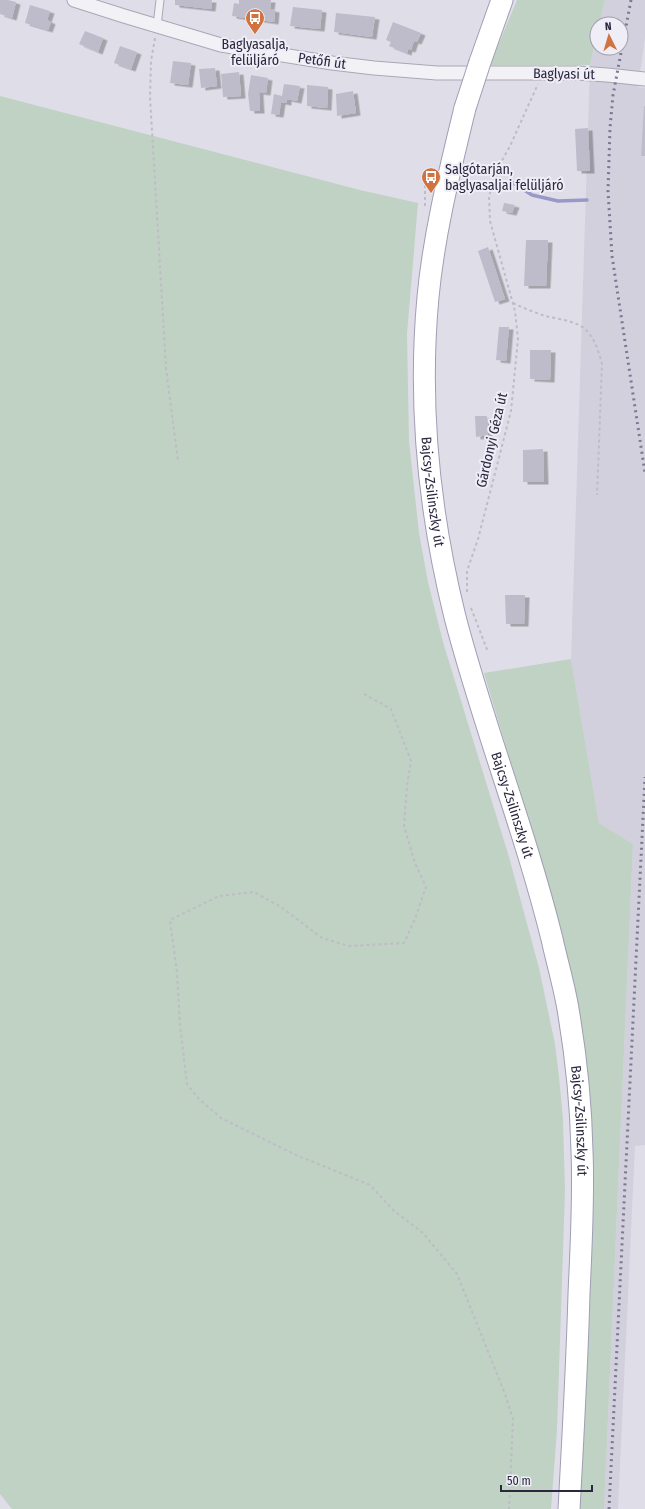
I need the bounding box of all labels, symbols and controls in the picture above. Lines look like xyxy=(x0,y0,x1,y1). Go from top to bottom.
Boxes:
bus stop icon: Baglyasalja, felüljáró xyxy=(244,7,266,35)
north arrow xyxy=(589,16,629,56)
text: N xyxy=(604,20,612,33)
place label: Baglyasalja, felüljáró xyxy=(222,36,289,69)
street label: Petőfi út xyxy=(297,49,347,73)
street label: Baglyasi út xyxy=(533,65,596,83)
place label: Salgótarján, baglyasaljai felüljáró xyxy=(445,161,564,194)
bus stop icon: Salgótarján, baglyasaljai felüljáró xyxy=(420,166,442,194)
street label: Gárdonyi Géza út xyxy=(473,391,511,489)
street label: Bajcsy-Zsilinszky út xyxy=(418,436,448,548)
street label: Bajcsy-Zsilinszky út xyxy=(488,750,538,861)
street label: Bajcsy-Zsilinszky út xyxy=(568,1065,591,1176)
scale bar xyxy=(501,1467,592,1493)
text: 50 m xyxy=(507,1474,531,1488)

